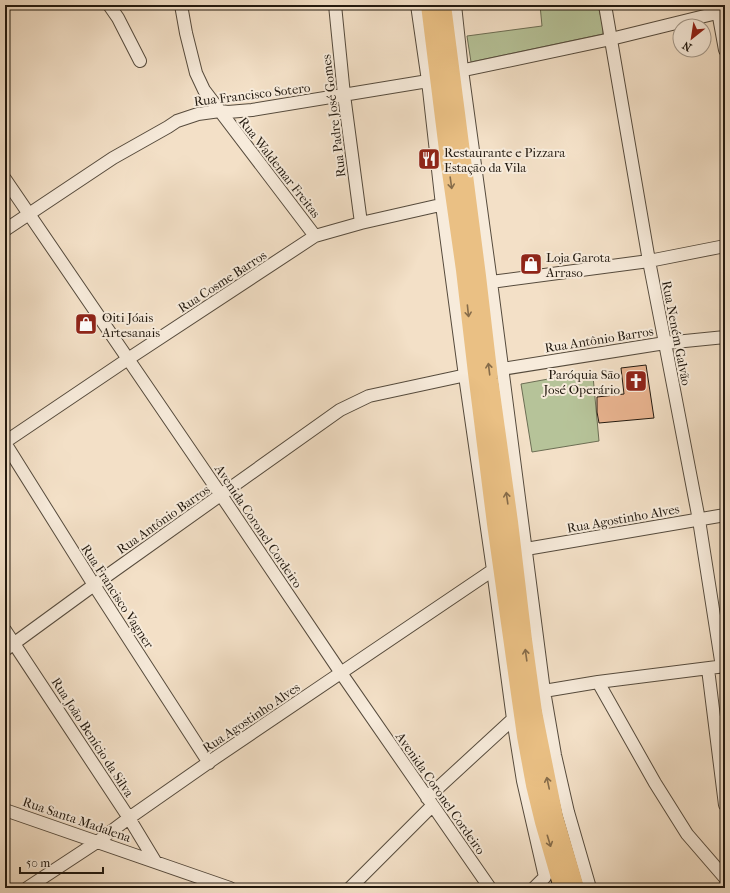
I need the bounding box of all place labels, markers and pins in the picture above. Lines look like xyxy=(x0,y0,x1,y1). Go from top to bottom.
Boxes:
place label: Restaurante e Pizzara Estação da Vila xyxy=(444,145,566,176)
restaurant icon: Restaurante e Pizzara Estação da Vila xyxy=(416,146,442,172)
place label: Loja Garota Arraso xyxy=(545,250,611,280)
shop icon: Loja Garota Arraso xyxy=(518,251,544,277)
place label: Oiti Jóais Artesanais xyxy=(101,310,160,340)
shop icon: Oiti Jóais Artesanais xyxy=(73,311,99,337)
place label: Paróquia São José Operário xyxy=(542,367,620,397)
church icon: Paróquia São José Operário xyxy=(623,368,649,394)

